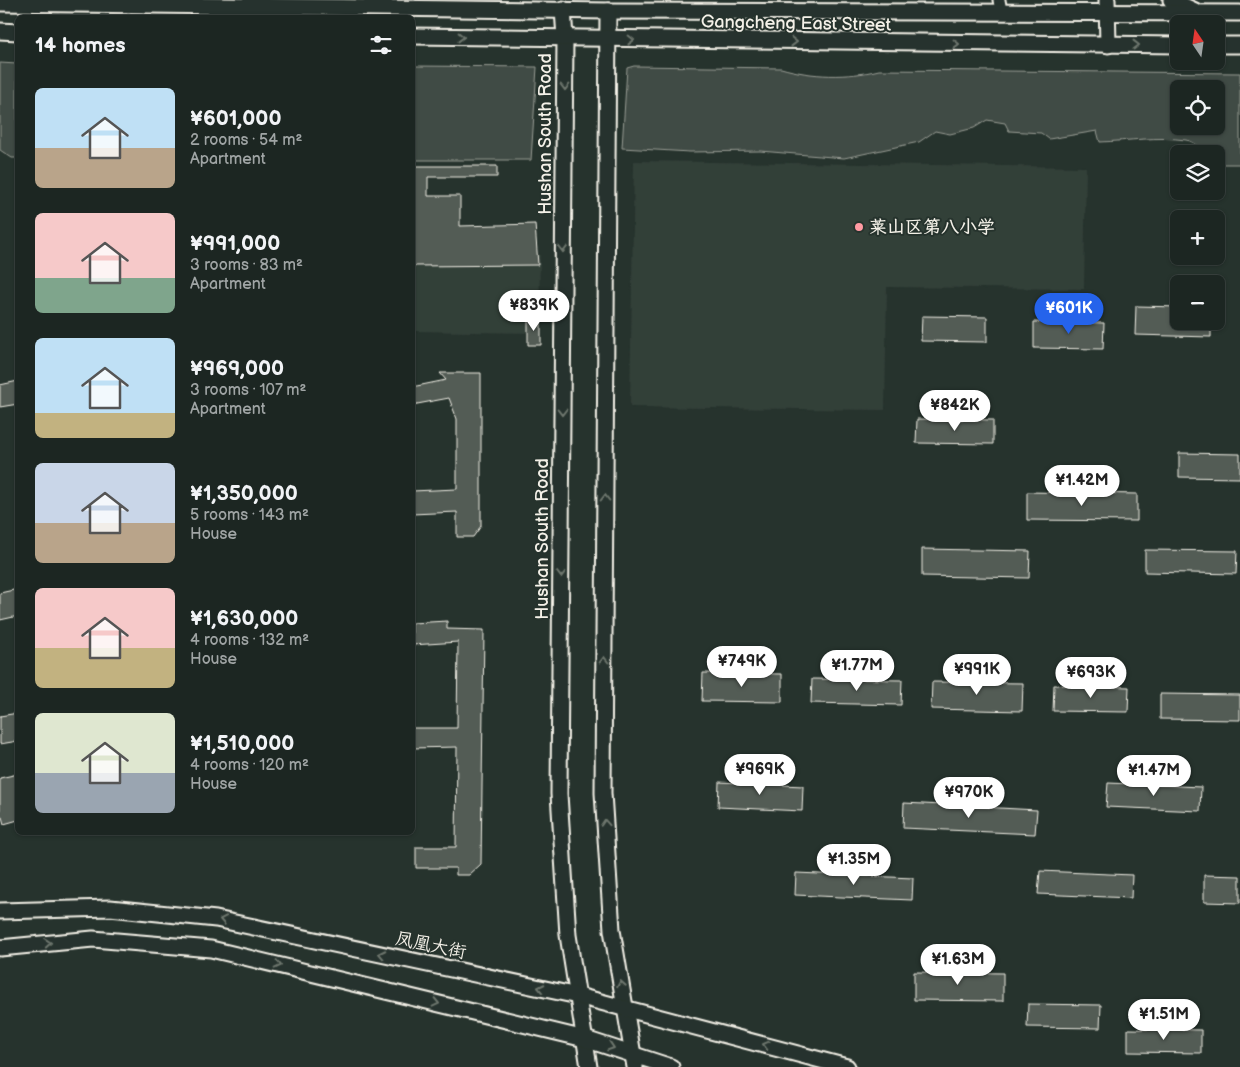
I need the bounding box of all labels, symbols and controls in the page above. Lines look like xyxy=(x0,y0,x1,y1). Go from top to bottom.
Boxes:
street label: Gangcheng East Street xyxy=(701,11,892,36)
north arrow xyxy=(1170,15,1225,70)
map controls xyxy=(1170,15,1225,330)
icon: filters xyxy=(367,31,395,59)
one-way arrow xyxy=(458,32,465,42)
text: 14 homes xyxy=(35,33,126,58)
one-way arrow xyxy=(628,35,635,45)
one-way arrow xyxy=(790,37,798,47)
one-way arrow xyxy=(952,39,960,49)
one-way arrow xyxy=(1132,40,1140,50)
street label: Hushan South Road xyxy=(535,53,556,215)
button: locate xyxy=(1170,80,1225,135)
one-way arrow xyxy=(560,83,570,91)
text: ¥601,000 xyxy=(190,106,281,131)
icon: home xyxy=(75,108,135,168)
text: 2 rooms · 54 m² xyxy=(190,131,302,150)
button: layers xyxy=(1170,145,1225,200)
text: Apartment xyxy=(190,150,266,169)
button: + xyxy=(1170,210,1225,265)
place label: 莱山区第八小学 xyxy=(869,217,995,238)
marker: 莱山区第八小学 xyxy=(853,221,865,233)
text: ¥991,000 xyxy=(190,231,280,256)
icon: home xyxy=(75,233,135,293)
one-way arrow xyxy=(558,246,568,253)
text: 3 rooms · 83 m² xyxy=(190,256,303,275)
text: Apartment xyxy=(190,275,266,294)
button: − xyxy=(1170,275,1225,330)
pin: ¥839K xyxy=(499,290,569,332)
pin: ¥601K xyxy=(1034,292,1104,335)
text: ¥839K xyxy=(509,296,559,315)
text: ¥601K xyxy=(1045,299,1093,318)
text: ¥969,000 xyxy=(190,356,284,381)
icon: home xyxy=(75,358,135,418)
text: 3 rooms · 107 m² xyxy=(190,381,306,400)
pin: ¥842K xyxy=(920,390,990,432)
text: ¥842K xyxy=(930,396,980,415)
text: Apartment xyxy=(190,400,266,419)
one-way arrow xyxy=(557,408,567,416)
street label: Hushan South Road xyxy=(532,458,553,620)
pin: ¥1.42M xyxy=(1041,464,1123,507)
text: ¥1.42M xyxy=(1056,471,1108,490)
text: ¥1,350,000 xyxy=(190,481,298,506)
icon: home xyxy=(75,483,135,543)
one-way arrow xyxy=(600,494,610,502)
text: 5 rooms · 143 m² xyxy=(190,506,309,525)
text: House xyxy=(190,525,237,544)
one-way arrow xyxy=(556,570,566,578)
text: ¥1,630,000 xyxy=(190,606,298,631)
icon: home xyxy=(75,608,135,668)
text: 4 rooms · 132 m² xyxy=(190,631,309,650)
pin: ¥749K xyxy=(707,646,777,688)
text: House xyxy=(190,650,237,669)
pin: ¥1.77M xyxy=(816,650,898,692)
text: ¥749K xyxy=(718,652,766,671)
pin: ¥991K xyxy=(942,654,1012,696)
one-way arrow xyxy=(599,656,609,664)
text: ¥1.77M xyxy=(831,656,883,675)
pin: ¥693K xyxy=(1056,656,1126,699)
text: ¥991K xyxy=(954,660,1000,679)
text: ¥693K xyxy=(1066,663,1116,682)
text: ¥1,510,000 xyxy=(190,731,294,756)
icon: home xyxy=(75,733,135,793)
pin: ¥969K xyxy=(725,754,795,796)
pin: ¥1.47M xyxy=(1113,754,1195,797)
text: 4 rooms · 120 m² xyxy=(190,756,309,775)
text: ¥969K xyxy=(735,760,785,779)
text: ¥1.47M xyxy=(1128,761,1180,780)
text: House xyxy=(190,775,237,794)
pin: ¥970K xyxy=(934,776,1004,819)
text: ¥970K xyxy=(945,783,993,802)
one-way arrow xyxy=(599,819,610,827)
pin: ¥1.35M xyxy=(813,844,895,886)
text: ¥1.35M xyxy=(828,850,880,869)
one-way arrow xyxy=(218,916,227,926)
street label: 凤凰大街 xyxy=(393,928,468,963)
one-way arrow xyxy=(45,938,53,949)
pin: ¥1.63M xyxy=(917,944,999,986)
one-way arrow xyxy=(377,949,386,960)
text: ¥1.63M xyxy=(932,950,984,969)
one-way arrow xyxy=(274,959,283,970)
one-way arrow xyxy=(616,980,626,989)
one-way arrow xyxy=(536,983,545,994)
one-way arrow xyxy=(432,997,441,1008)
pin: ¥1.51M xyxy=(1123,998,1205,1041)
text: ¥1.51M xyxy=(1139,1005,1189,1024)
one-way arrow xyxy=(606,1041,615,1051)
one-way arrow xyxy=(762,1041,770,1051)

